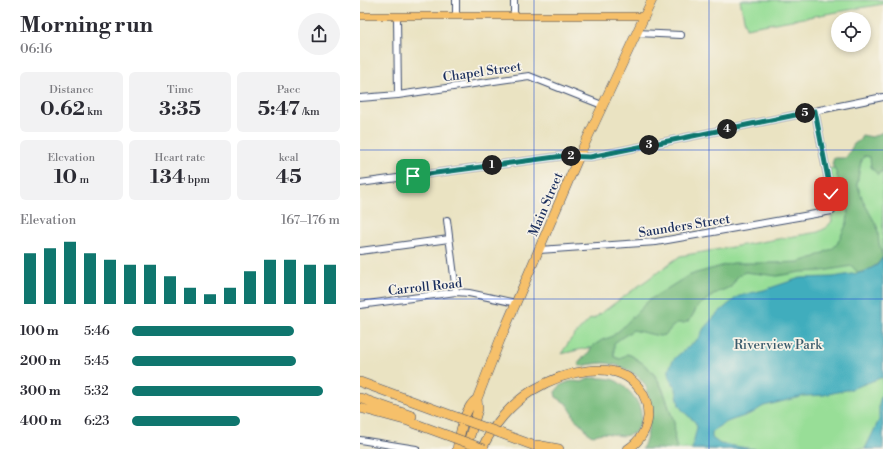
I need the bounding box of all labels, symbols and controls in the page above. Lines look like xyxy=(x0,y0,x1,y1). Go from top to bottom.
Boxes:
text: Morning run xyxy=(20,12,153,39)
map controls xyxy=(831,12,871,52)
button: locate xyxy=(831,12,871,52)
button: share xyxy=(298,13,340,55)
text: 06:16 xyxy=(20,41,52,57)
street label: Chapel Street xyxy=(442,59,523,85)
text: Distance xyxy=(49,83,94,97)
text: Time xyxy=(167,83,193,97)
text: Pace xyxy=(277,83,300,97)
text: 0.62 xyxy=(40,97,85,122)
text: 3:35 xyxy=(159,97,201,122)
text: 5:47 xyxy=(258,97,300,122)
pin: 5 xyxy=(795,103,815,123)
text: km xyxy=(85,105,103,119)
text: /km xyxy=(300,105,320,119)
text: 5 xyxy=(802,106,808,120)
pin: 4 xyxy=(717,119,737,139)
text: 4 xyxy=(723,122,731,136)
pin: 3 xyxy=(639,135,659,155)
text: 3 xyxy=(646,138,652,152)
pin: 2 xyxy=(561,146,581,166)
text: 2 xyxy=(568,149,574,163)
text: Elevation xyxy=(48,151,95,165)
text: Heart rate xyxy=(155,151,205,165)
text: kcal xyxy=(279,151,299,165)
pin: 1 xyxy=(482,155,502,175)
text: 1 xyxy=(489,158,495,172)
pin xyxy=(396,159,430,193)
text: 10 xyxy=(54,165,77,190)
text: 134 xyxy=(150,165,185,190)
text: 45 xyxy=(276,165,302,190)
icon: arrive xyxy=(402,165,424,187)
street label: Main Street xyxy=(525,170,567,239)
text: m xyxy=(77,173,89,187)
text: bpm xyxy=(185,173,210,187)
pin xyxy=(814,177,848,211)
icon: check xyxy=(820,183,842,205)
street label: Saunders Street xyxy=(637,211,731,241)
text: Elevation xyxy=(20,212,76,228)
text: 167–176 m xyxy=(281,212,340,228)
street label: Carroll Road xyxy=(387,275,464,299)
text: 100 m xyxy=(20,323,59,339)
text: 5:46 xyxy=(84,323,110,339)
park label: Riverview Park xyxy=(734,337,823,353)
text: 200 m xyxy=(20,353,61,369)
text: 5:45 xyxy=(84,353,109,369)
text: 300 m xyxy=(20,383,61,399)
text: 5:32 xyxy=(84,383,109,399)
text: 400 m xyxy=(20,413,62,429)
text: 6:23 xyxy=(84,413,109,429)

